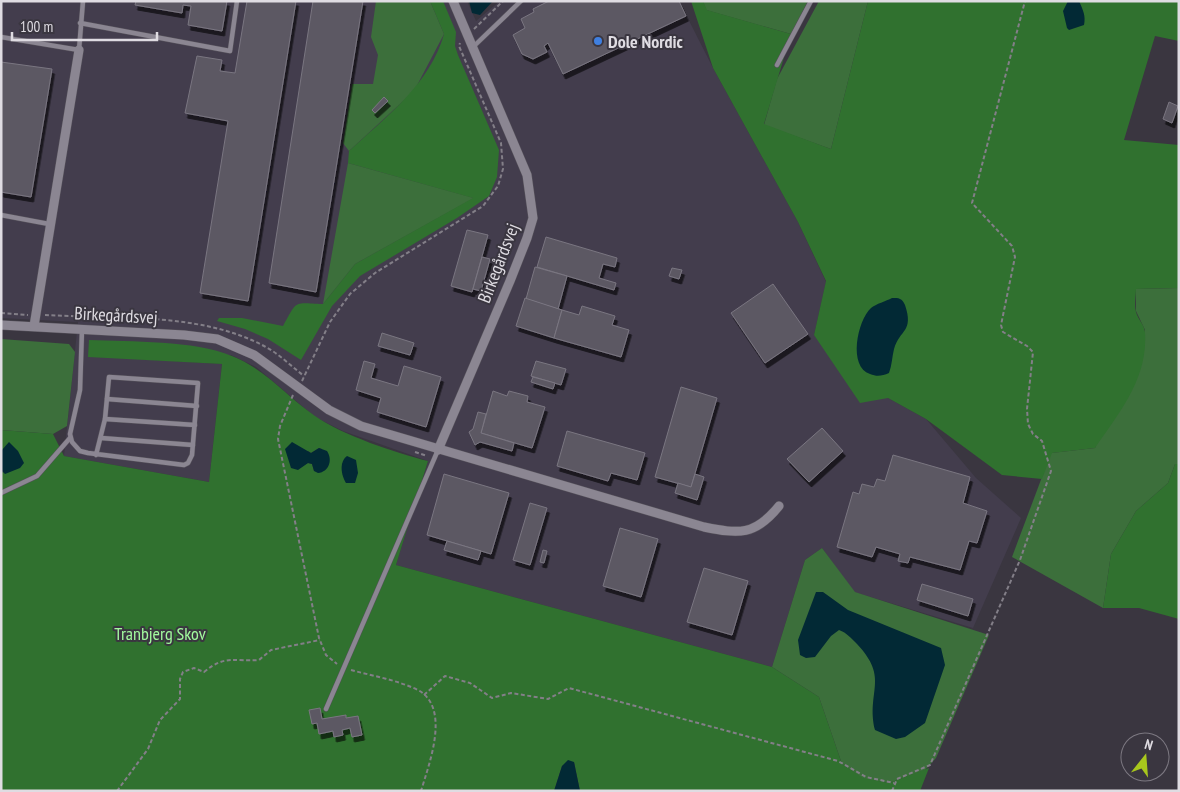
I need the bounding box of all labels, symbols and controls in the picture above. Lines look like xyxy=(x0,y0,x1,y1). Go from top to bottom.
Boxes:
scale bar xyxy=(12,10,158,42)
text: 100 m xyxy=(20,17,53,36)
place label: Dole Nordic xyxy=(608,30,683,53)
marker: Dole Nordic xyxy=(592,35,604,47)
street label: Birkegårdsvej xyxy=(472,220,524,306)
street label: Birkegårdsvej xyxy=(74,301,158,329)
park label: Tranbjerg Skov xyxy=(114,622,206,645)
north arrow xyxy=(1120,732,1170,782)
text: N xyxy=(1143,735,1155,754)

